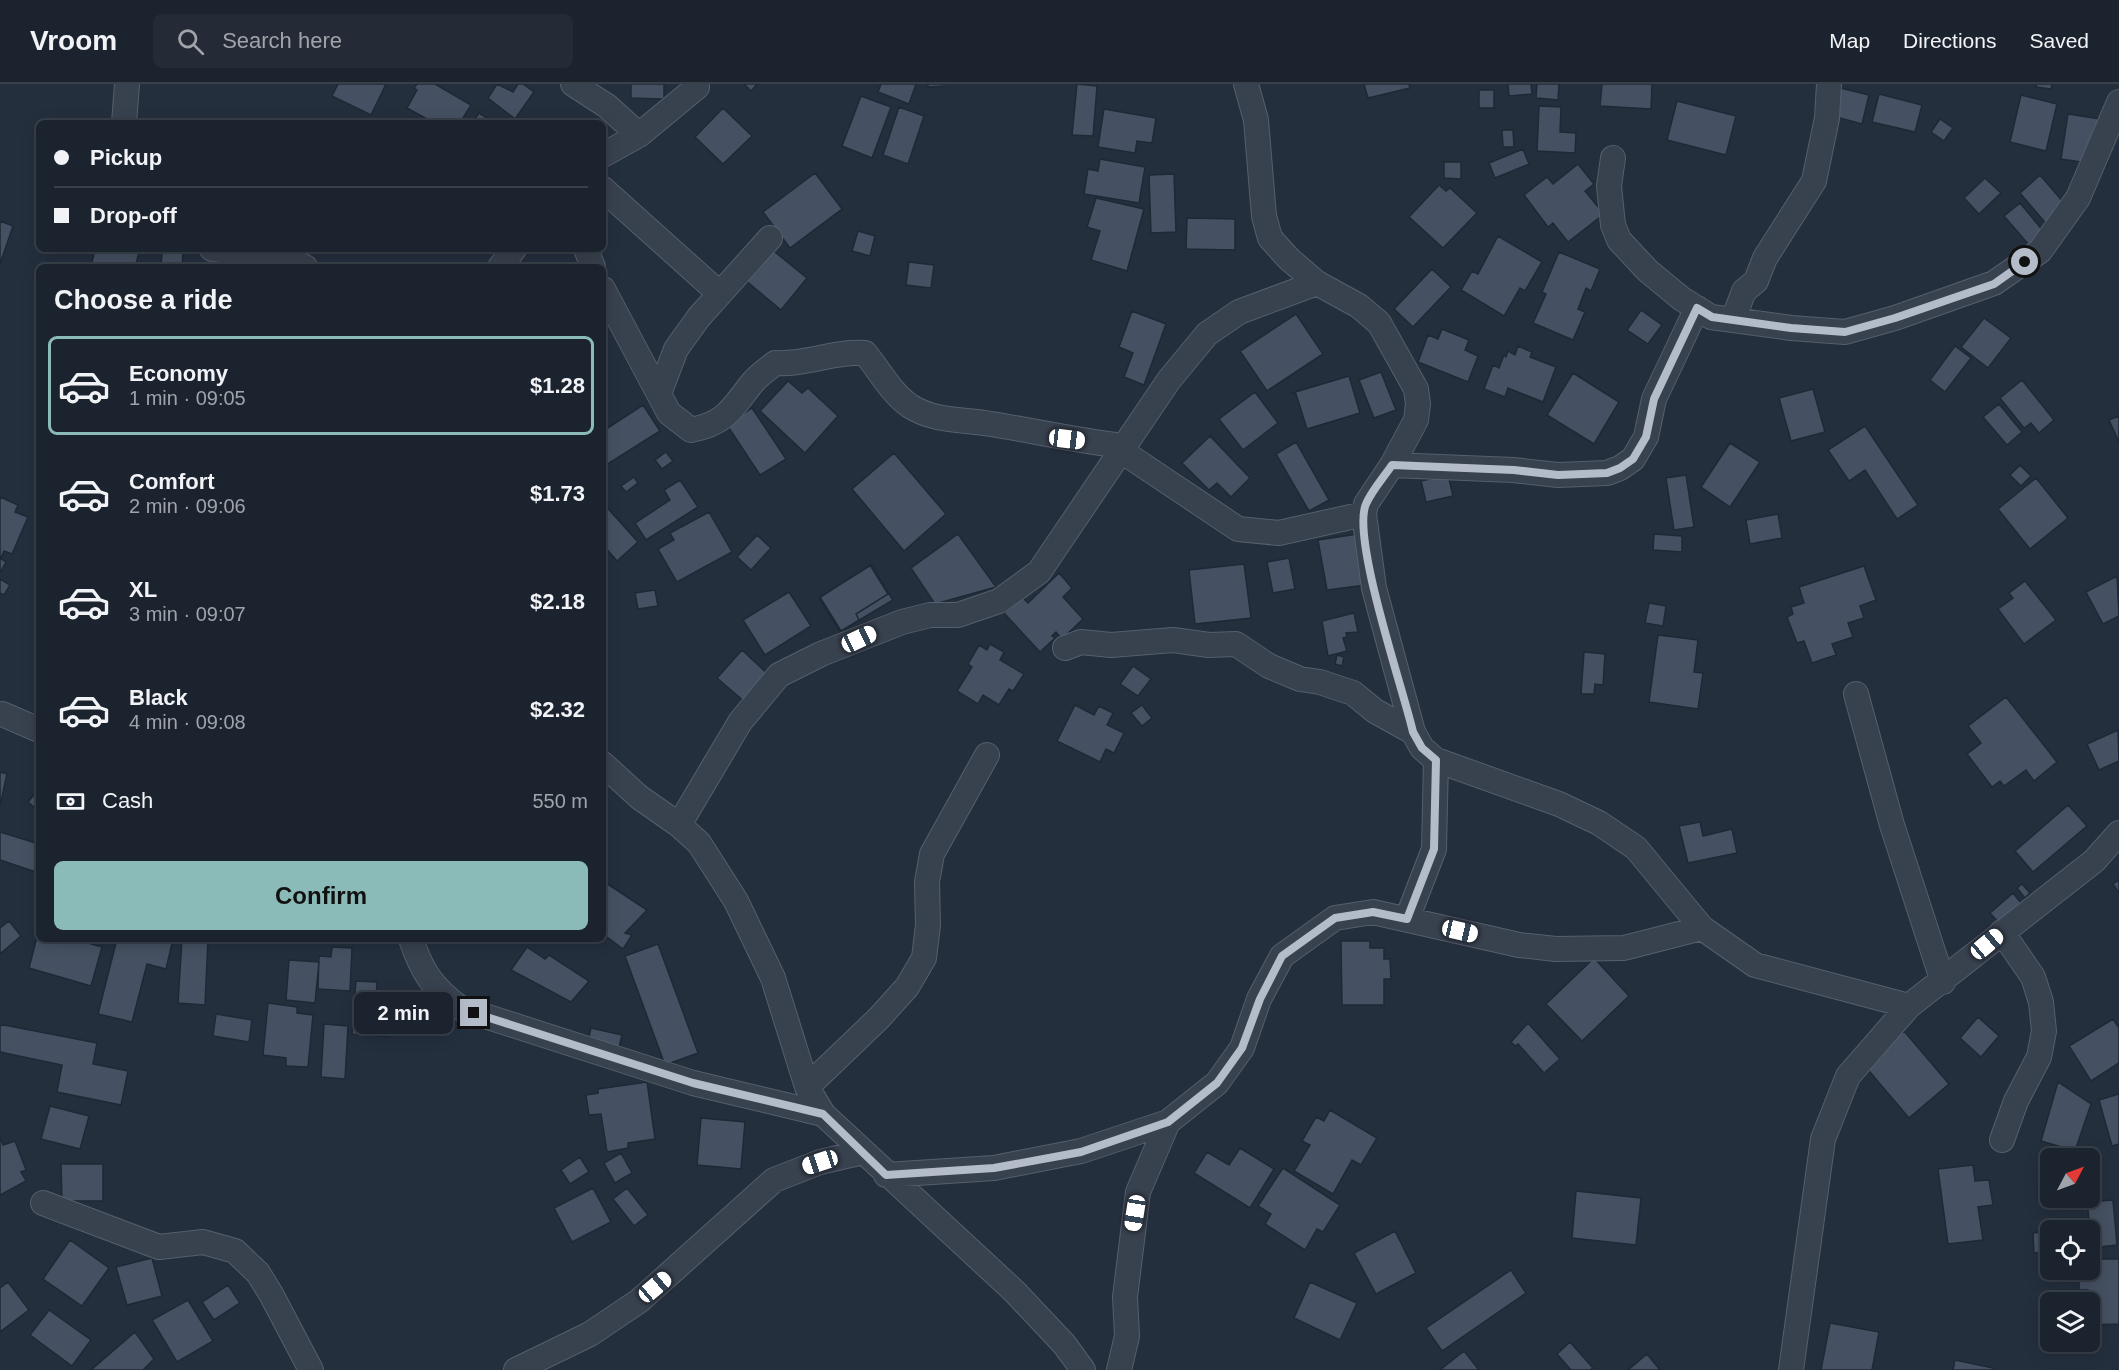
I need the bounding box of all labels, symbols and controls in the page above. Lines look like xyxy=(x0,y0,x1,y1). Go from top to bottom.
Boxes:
search box xyxy=(153,14,573,68)
text: Vroom xyxy=(30,25,117,56)
icon: search xyxy=(174,25,207,58)
text: Search here xyxy=(222,28,342,53)
text: Map xyxy=(1829,29,1870,52)
text: Directions xyxy=(1903,29,1996,52)
text: Saved xyxy=(2029,29,2089,52)
text: Pickup xyxy=(90,145,162,170)
text: Drop-off xyxy=(90,203,177,228)
route start xyxy=(2011,248,2038,275)
text: Choose a ride xyxy=(54,285,233,315)
icon: car xyxy=(57,359,111,413)
text: Economy xyxy=(129,361,228,386)
text: $1.28 xyxy=(530,373,585,398)
text: 1 min · 09:05 xyxy=(129,387,246,409)
car xyxy=(1048,428,1086,450)
icon: car xyxy=(57,467,111,521)
text: Comfort xyxy=(129,469,215,494)
text: $1.73 xyxy=(530,481,585,506)
text: 2 min · 09:06 xyxy=(129,495,246,517)
icon: car xyxy=(57,575,111,629)
text: XL xyxy=(129,577,157,602)
text: $2.18 xyxy=(530,589,585,614)
text: 3 min · 09:07 xyxy=(129,603,246,625)
car xyxy=(839,623,879,655)
icon: car xyxy=(57,683,111,737)
text: Black xyxy=(129,685,188,710)
text: $2.32 xyxy=(530,697,585,722)
text: 4 min · 09:08 xyxy=(129,711,246,733)
icon: cash xyxy=(54,785,87,818)
text: Cash xyxy=(102,788,153,813)
text: 550 m xyxy=(532,790,588,812)
button: Confirm xyxy=(54,861,588,930)
car xyxy=(1440,918,1480,944)
car xyxy=(1967,926,2007,962)
callout: 2 min xyxy=(354,992,453,1034)
route end xyxy=(460,999,487,1026)
text: 2 min xyxy=(377,1002,430,1024)
car xyxy=(800,1148,840,1176)
north arrow xyxy=(2040,1148,2100,1208)
map controls xyxy=(2040,1148,2100,1352)
car xyxy=(1123,1194,1147,1232)
button: locate xyxy=(2040,1220,2100,1280)
car xyxy=(635,1269,675,1305)
button: layers xyxy=(2040,1292,2100,1352)

